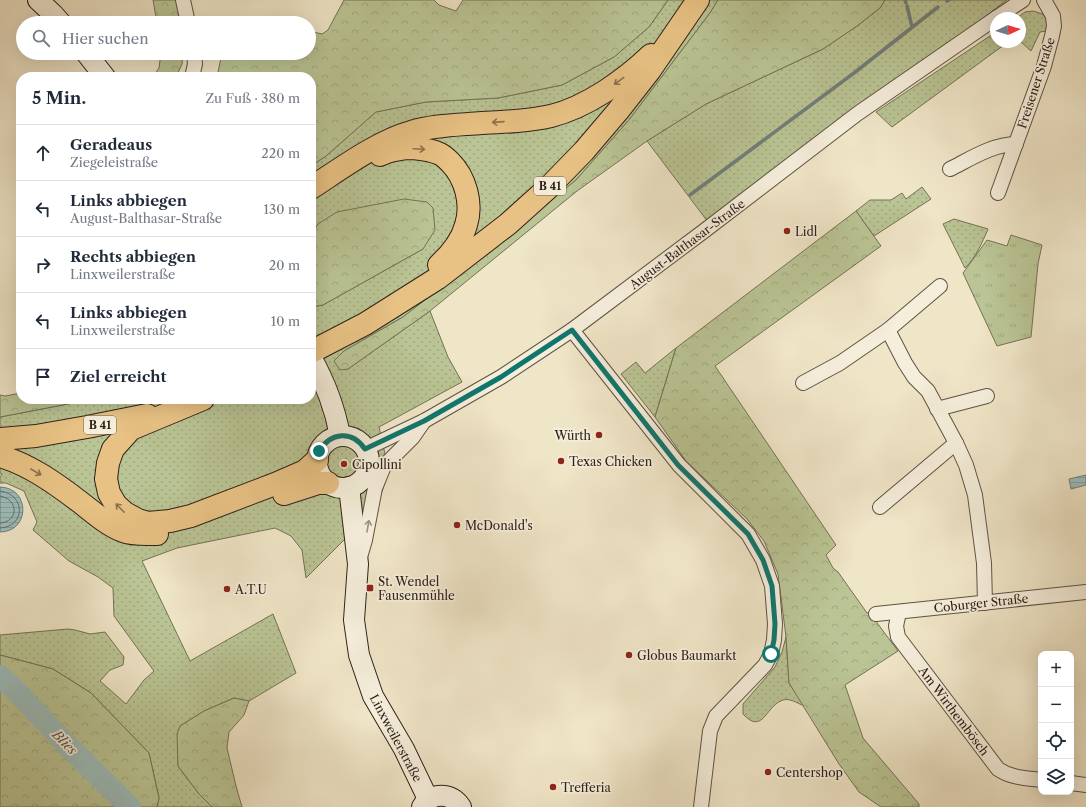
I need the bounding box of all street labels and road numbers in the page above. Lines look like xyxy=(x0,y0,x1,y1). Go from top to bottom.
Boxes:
street label: Freisener Straße xyxy=(1014,35,1058,131)
road number: B 41 xyxy=(534,177,566,195)
street label: August-Balthasar-Straße xyxy=(626,196,748,293)
road number: B 41 xyxy=(84,416,116,434)
street label: Coburger Straße xyxy=(933,591,1029,615)
street label: Am Wirthembösch xyxy=(915,663,993,759)
street label: Linxweilerstraße xyxy=(367,692,426,785)

